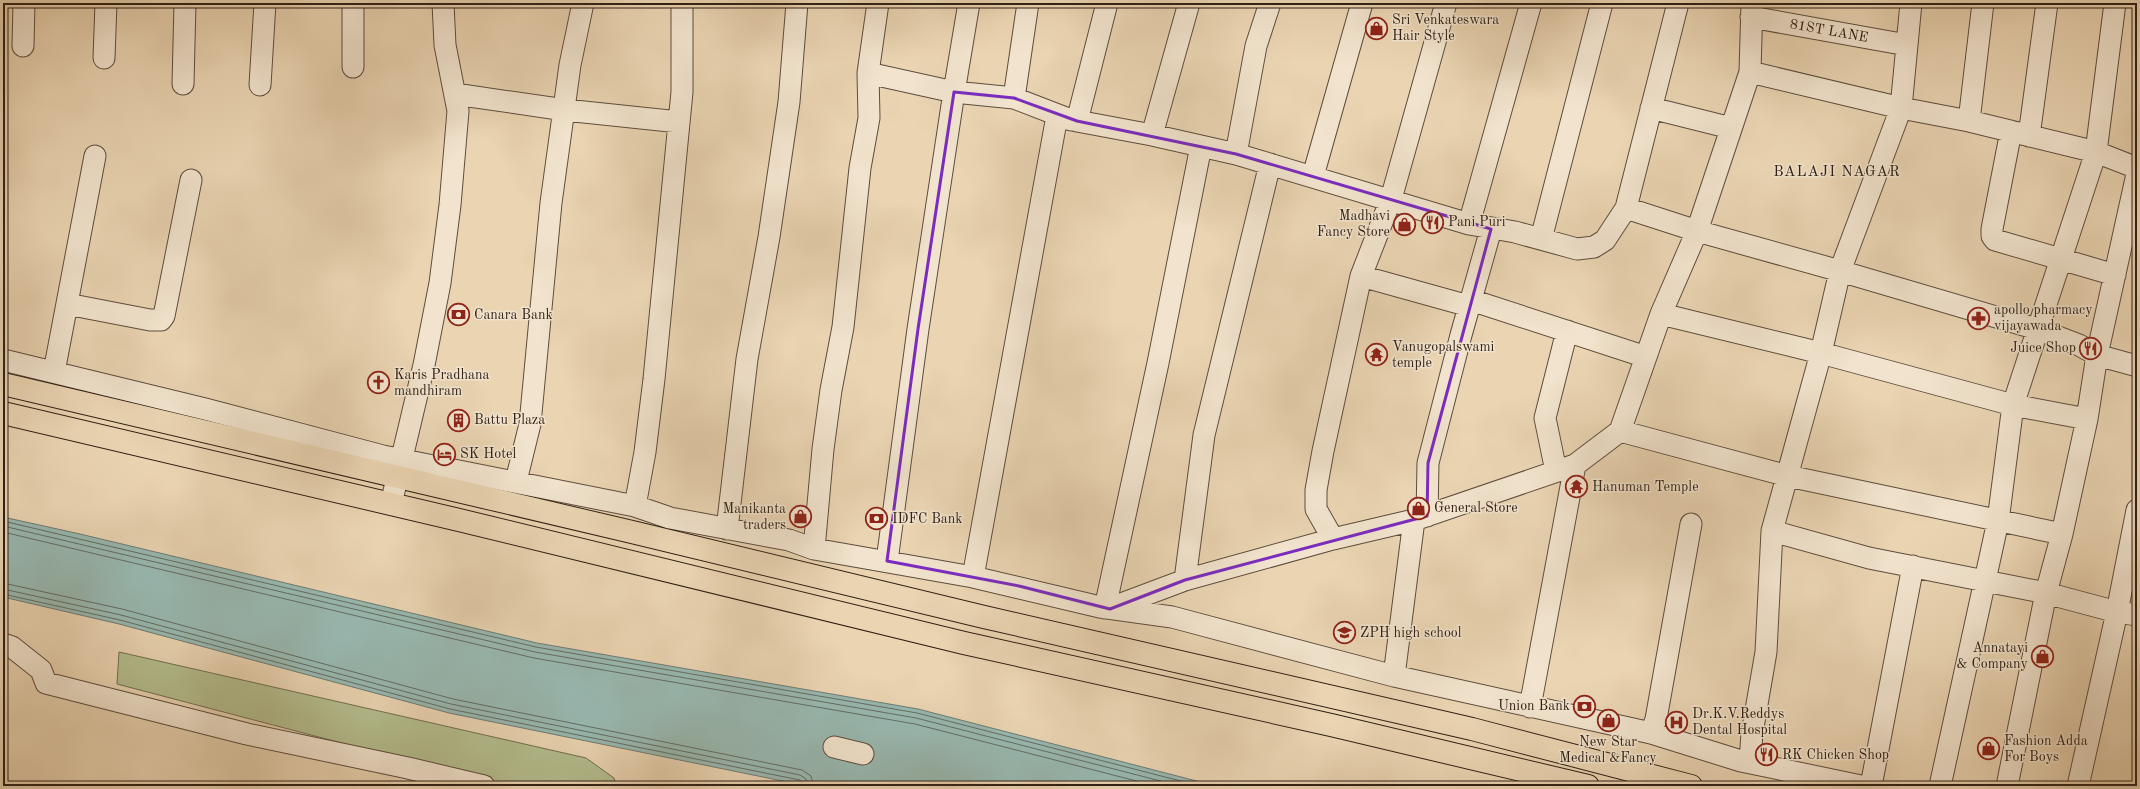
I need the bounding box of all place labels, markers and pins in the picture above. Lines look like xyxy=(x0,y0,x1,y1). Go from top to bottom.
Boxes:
place label: Sri Venkateswara Hair Style xyxy=(1392,13,1499,43)
shop icon: Sri Venkateswara Hair Style xyxy=(1363,15,1389,41)
place label: Madhavi Fancy Store xyxy=(1317,209,1390,239)
restaurant icon: Pani Puri xyxy=(1419,209,1445,235)
shop icon: Madhavi Fancy Store xyxy=(1392,211,1418,237)
place label: Pani Puri xyxy=(1448,215,1506,229)
bank icon: Canara Bank xyxy=(445,302,471,328)
place label: apollo pharmacy vijayawada xyxy=(1994,303,2093,333)
pharmacy icon: apollo pharmacy vijayawada xyxy=(1966,305,1992,331)
place label: Canara Bank xyxy=(474,308,553,322)
restaurant icon: Juice Shop xyxy=(2078,335,2104,361)
place label: Vanugopalswami temple xyxy=(1392,340,1495,370)
place label: Juice Shop xyxy=(2010,341,2076,355)
temple icon: Vanugopalswami temple xyxy=(1363,342,1389,368)
place label: Karis Pradhana mandhiram xyxy=(394,368,490,398)
church icon: Karis Pradhana mandhiram xyxy=(366,370,392,396)
building icon: Battu Plaza xyxy=(446,407,472,433)
place label: Battu Plaza xyxy=(474,413,545,427)
hotel icon: SK Hotel xyxy=(431,441,457,467)
place label: SK Hotel xyxy=(460,447,516,461)
temple icon: Hanuman Temple xyxy=(1564,474,1590,500)
place label: Hanuman Temple xyxy=(1592,480,1699,494)
shop icon: General Store xyxy=(1406,495,1432,521)
place label: General Store xyxy=(1434,501,1518,515)
place label: Manikanta traders xyxy=(722,502,786,532)
shop icon: Manikanta traders xyxy=(788,504,814,530)
bank icon: IDFC Bank xyxy=(864,506,890,532)
place label: IDFC Bank xyxy=(892,512,963,526)
school or university icon: ZPH high school xyxy=(1331,620,1357,646)
place label: ZPH high school xyxy=(1360,626,1462,640)
place label: Annatayi & Company xyxy=(1956,641,2029,671)
shop icon: Annatayi & Company xyxy=(2030,643,2056,669)
bank icon: Union Bank xyxy=(1572,693,1598,719)
place label: Union Bank xyxy=(1498,699,1570,713)
shop icon: New Star Medical &Fancy xyxy=(1595,707,1621,733)
place label: Dr.K.V.Reddys Dental Hospital xyxy=(1692,707,1787,737)
hospital icon: Dr.K.V.Reddys Dental Hospital xyxy=(1664,709,1690,735)
place label: Fashion Adda For Boys xyxy=(2004,734,2088,764)
place label: New Star Medical &Fancy xyxy=(1559,735,1657,765)
shop icon: Fashion Adda For Boys xyxy=(1976,736,2002,762)
restaurant icon: RK Chicken Shop xyxy=(1753,742,1779,768)
place label: RK Chicken Shop xyxy=(1782,748,1889,762)

